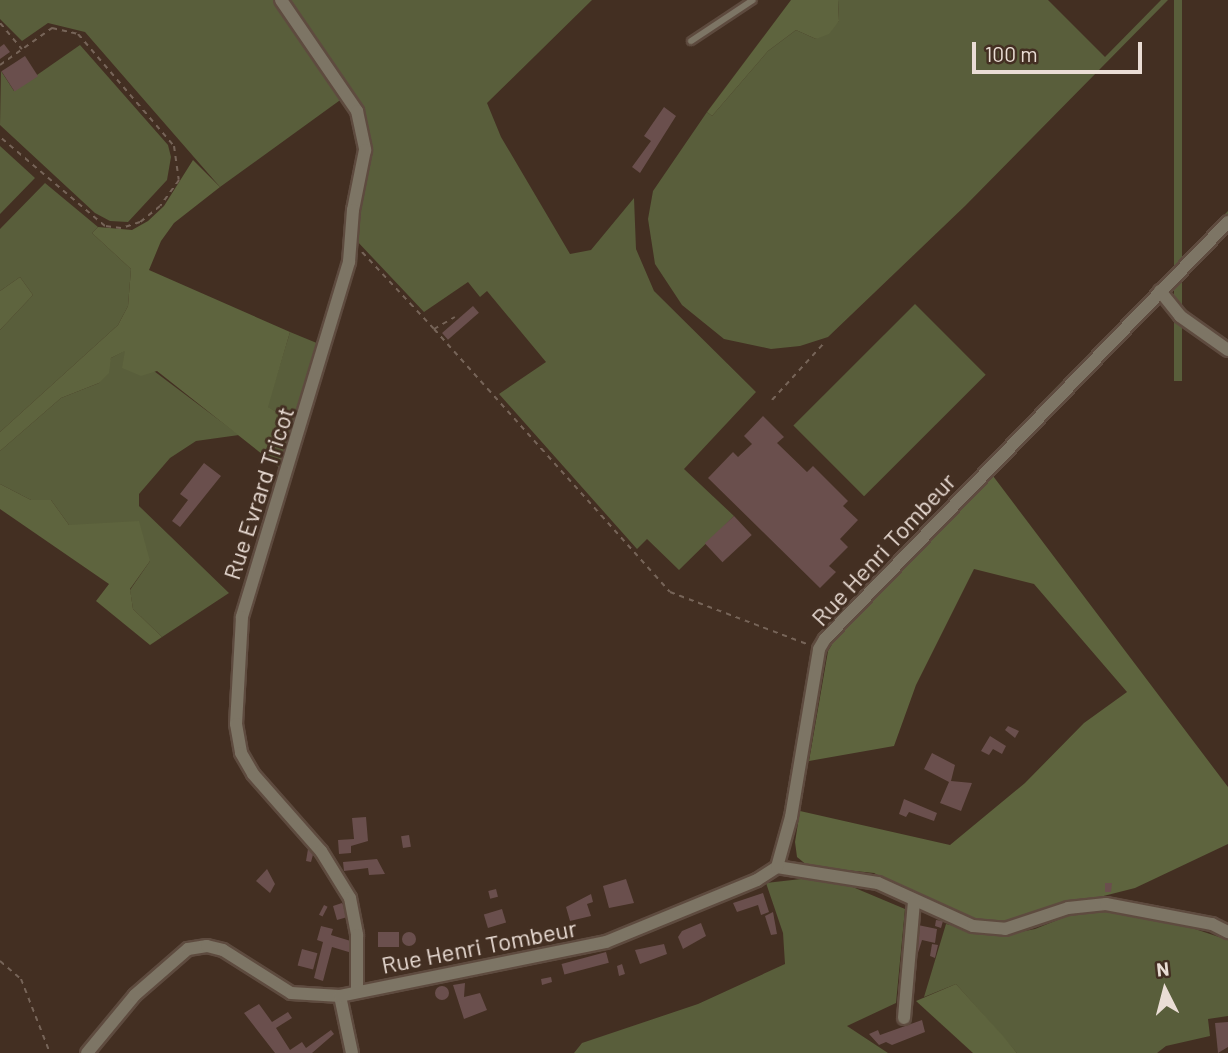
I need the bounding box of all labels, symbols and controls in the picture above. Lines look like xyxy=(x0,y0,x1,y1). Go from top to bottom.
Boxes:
scale bar xyxy=(976,28,1146,72)
text: 100 m xyxy=(985,41,1038,66)
street label: Rue Evrard Tricot xyxy=(217,403,299,583)
street label: Rue Henri Tombeur xyxy=(805,467,961,631)
street label: Rue Henri Tombeur xyxy=(379,913,579,979)
north arrow xyxy=(1130,955,1200,1025)
text: N xyxy=(1155,957,1170,981)

